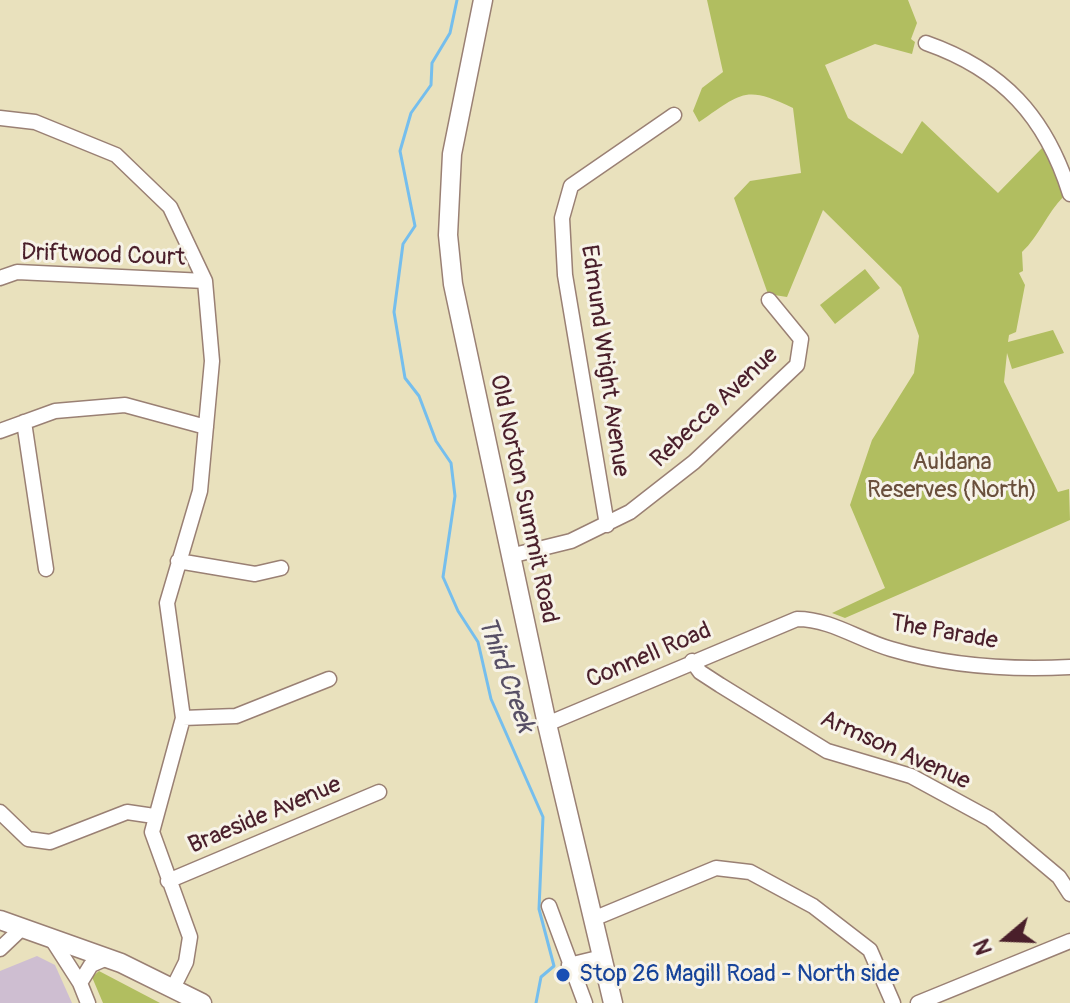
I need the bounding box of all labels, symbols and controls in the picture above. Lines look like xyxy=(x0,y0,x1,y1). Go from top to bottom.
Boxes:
street label: Driftwood Court xyxy=(20,239,186,273)
street label: Edmund Wright Avenue xyxy=(573,243,635,479)
street label: Rebecca Avenue xyxy=(645,342,785,474)
street label: Old Norton Summit Road xyxy=(483,372,563,626)
park label: Auldana Reserves (North) xyxy=(867,449,1037,505)
street label: The Parade xyxy=(888,609,1000,657)
water label: Third Creek xyxy=(470,613,540,737)
street label: Connell Road xyxy=(582,617,716,695)
street label: Armson Avenue xyxy=(816,705,974,797)
street label: Braeside Avenue xyxy=(184,771,346,861)
north arrow xyxy=(966,899,1046,979)
text: N xyxy=(968,935,999,958)
place label: Stop 26 Magill Road - North side xyxy=(579,961,899,989)
marker: Stop 26 Magill Road - North side xyxy=(554,966,572,984)

